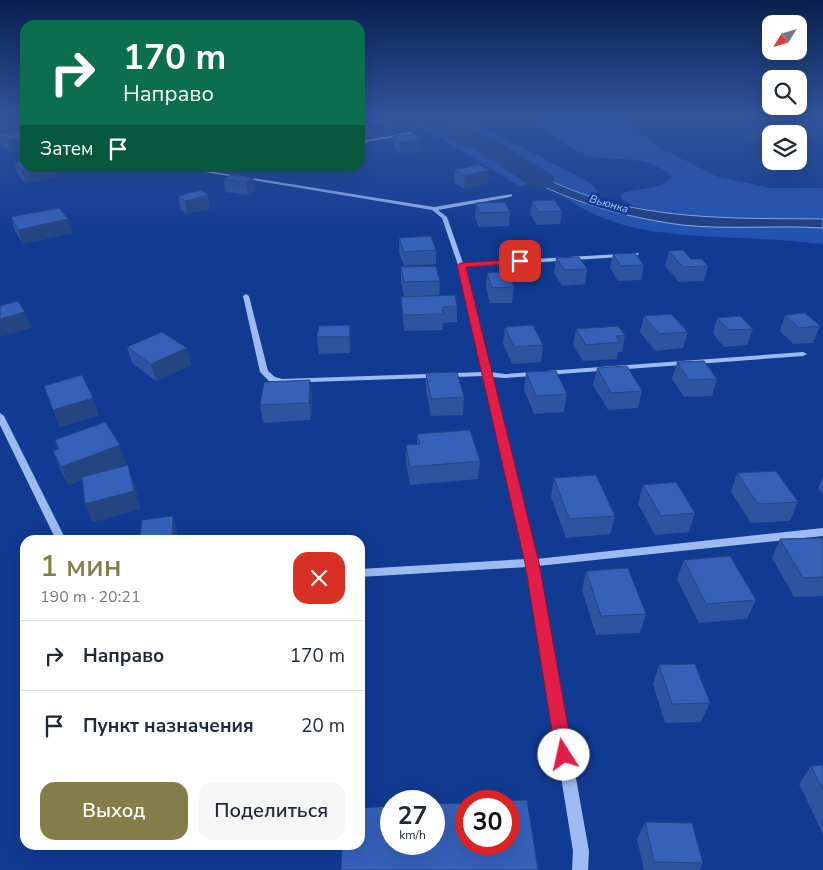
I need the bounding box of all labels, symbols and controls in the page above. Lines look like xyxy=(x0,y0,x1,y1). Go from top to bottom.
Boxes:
north arrow xyxy=(762,15,808,60)
map controls xyxy=(762,15,807,170)
text: 170 m xyxy=(123,34,226,81)
icon: right xyxy=(40,40,105,105)
button: search xyxy=(762,70,807,115)
text: Направо xyxy=(123,79,214,109)
button: layers xyxy=(762,125,807,170)
icon: arrive xyxy=(104,135,132,163)
text: Затем xyxy=(40,136,94,162)
water label: Вьюнка xyxy=(588,191,630,217)
pin xyxy=(499,240,541,282)
icon: arrive xyxy=(506,247,534,275)
text: 1 мин xyxy=(40,546,122,587)
button: close xyxy=(293,552,345,604)
text: 190 m · 20:21 xyxy=(40,586,141,608)
icon: right xyxy=(40,642,68,670)
text: Направо xyxy=(83,643,164,669)
text: 170 m xyxy=(290,643,345,669)
icon: arrive xyxy=(40,712,68,740)
text: Пункт назначения xyxy=(83,713,254,739)
text: 20 m xyxy=(301,713,345,739)
position arrow xyxy=(537,728,589,780)
button: Выход xyxy=(40,782,188,840)
button: Поделиться xyxy=(198,782,345,840)
speed limit sign: 30 xyxy=(455,790,520,855)
text: 27 xyxy=(397,799,428,833)
text: km/h xyxy=(399,827,426,843)

